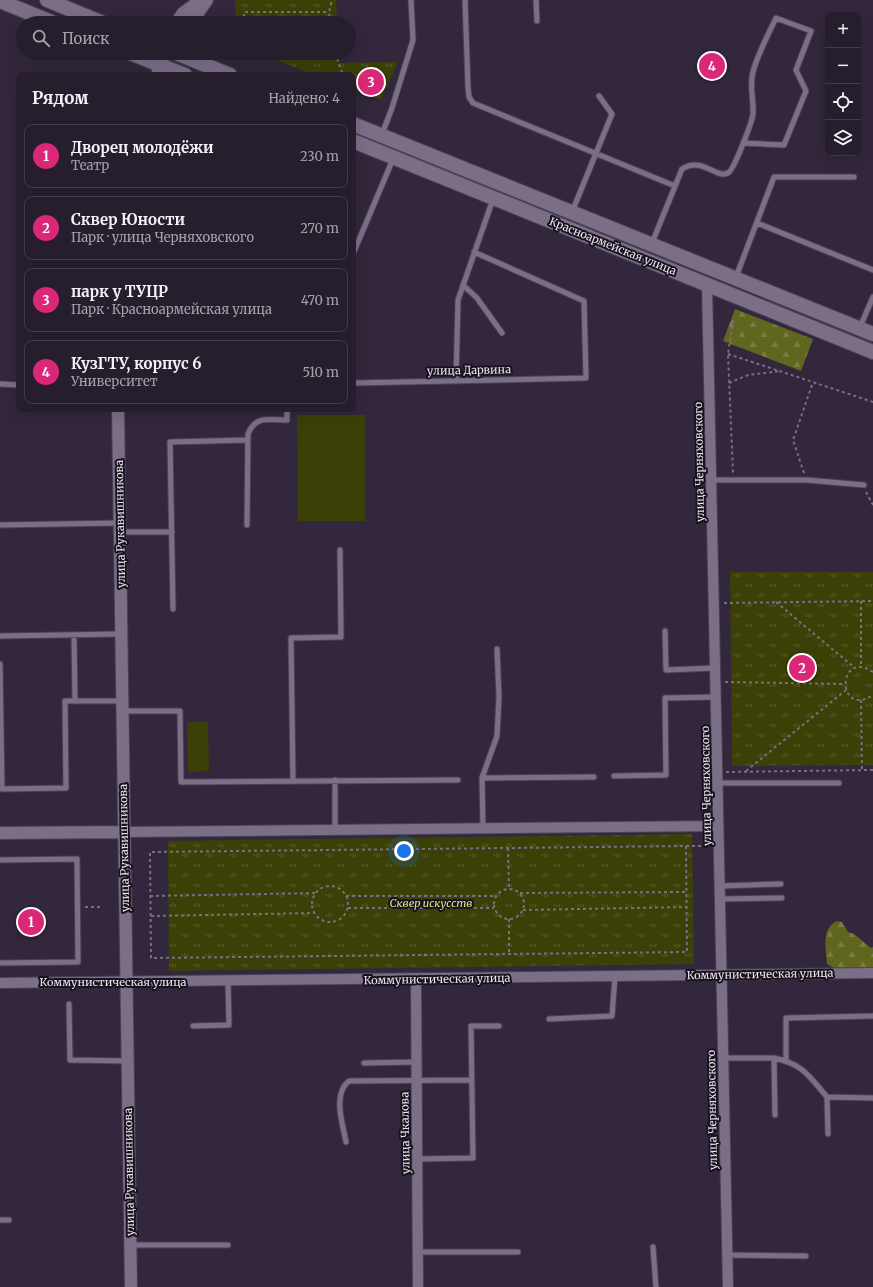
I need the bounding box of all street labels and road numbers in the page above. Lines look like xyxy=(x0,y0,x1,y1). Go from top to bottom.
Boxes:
street label: Красноармейская улица xyxy=(547,214,679,278)
street label: улица Дарвина xyxy=(427,362,511,378)
street label: улица Черняховского xyxy=(691,401,707,522)
street label: улица Рукавишникова xyxy=(112,460,128,588)
street label: улица Черняховского xyxy=(698,725,714,846)
street label: улица Рукавишникова xyxy=(116,784,132,912)
street label: Коммунистическая улица xyxy=(686,966,834,982)
street label: Коммунистическая улица xyxy=(363,971,511,987)
street label: Коммунистическая улица xyxy=(40,975,187,989)
street label: улица Черняховского xyxy=(704,1049,720,1170)
street label: улица Чкалова xyxy=(397,1092,413,1174)
street label: улица Рукавишникова xyxy=(121,1108,137,1236)

